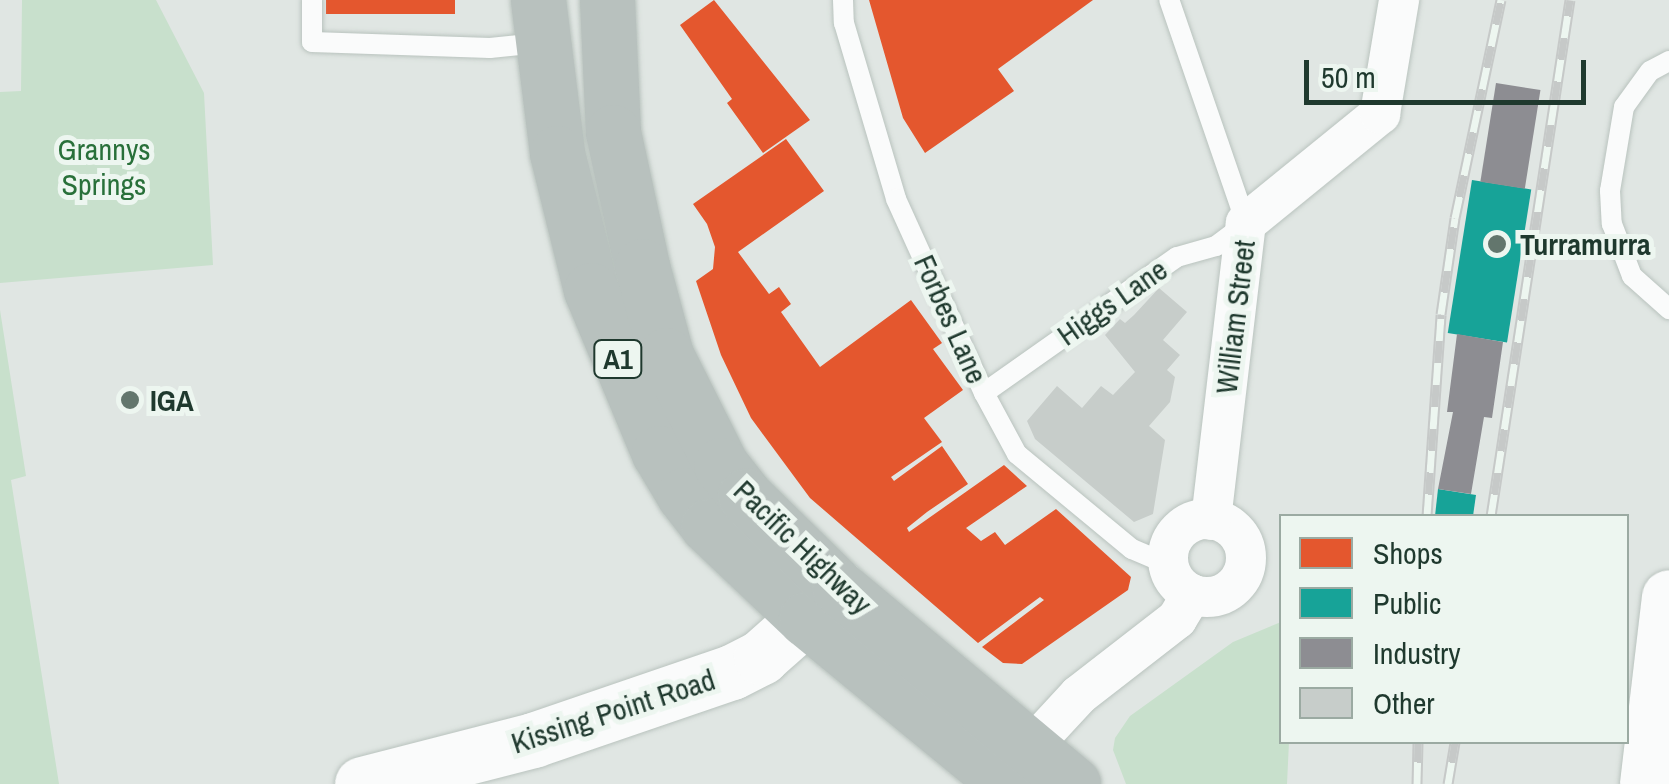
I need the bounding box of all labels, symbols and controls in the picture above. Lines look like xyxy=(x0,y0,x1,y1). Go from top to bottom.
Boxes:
scale bar xyxy=(1309,40,1592,102)
text: 50 m xyxy=(1321,57,1376,97)
park label: Grannys Springs xyxy=(58,131,150,202)
place label: Turramurra xyxy=(1520,226,1651,262)
marker: Turramurra xyxy=(1484,231,1510,257)
street label: William Street xyxy=(1208,238,1262,396)
street label: Forbes Lane xyxy=(907,249,995,389)
street label: Higgs Lane xyxy=(1050,251,1174,353)
road number: A1 xyxy=(593,336,643,382)
place label: IGA xyxy=(150,382,194,418)
marker: IGA xyxy=(119,389,141,411)
street label: Pacific Highway xyxy=(727,472,879,622)
legend xyxy=(1279,514,1629,744)
text: Shops xyxy=(1373,533,1443,573)
text: Public xyxy=(1373,583,1441,623)
text: Industry xyxy=(1373,633,1461,673)
street label: Kissing Point Road xyxy=(507,661,719,761)
text: Other xyxy=(1373,683,1435,723)

